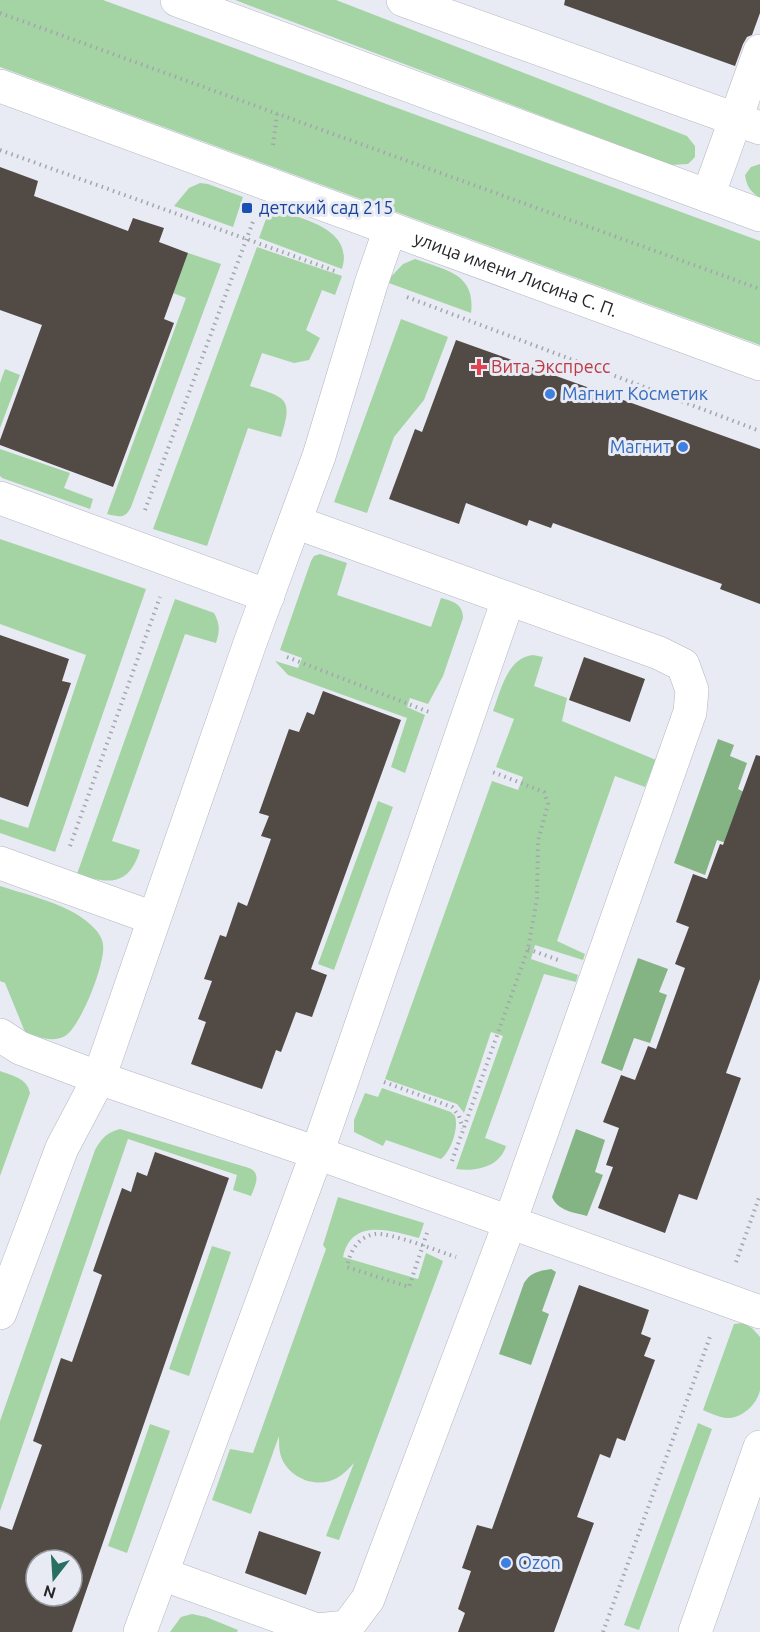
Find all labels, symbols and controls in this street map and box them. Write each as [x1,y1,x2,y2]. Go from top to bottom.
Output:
place label: детский сад 215 [259,197,393,217]
marker: детский сад 215 [240,201,254,215]
street label: улица имени Лисина С. П. [411,227,620,320]
place label: Вита Экспресс [491,356,610,376]
marker: Вита Экспресс [472,360,486,374]
place label: Магнит Косметик [562,383,708,403]
marker: Магнит Косметик [543,387,557,401]
place label: Магнит [610,436,671,456]
marker: Магнит [676,440,690,454]
north arrow [24,1548,84,1608]
place label: Ozon [518,1552,561,1572]
marker: Ozon [499,1556,513,1570]
text: N [41,1582,58,1603]

